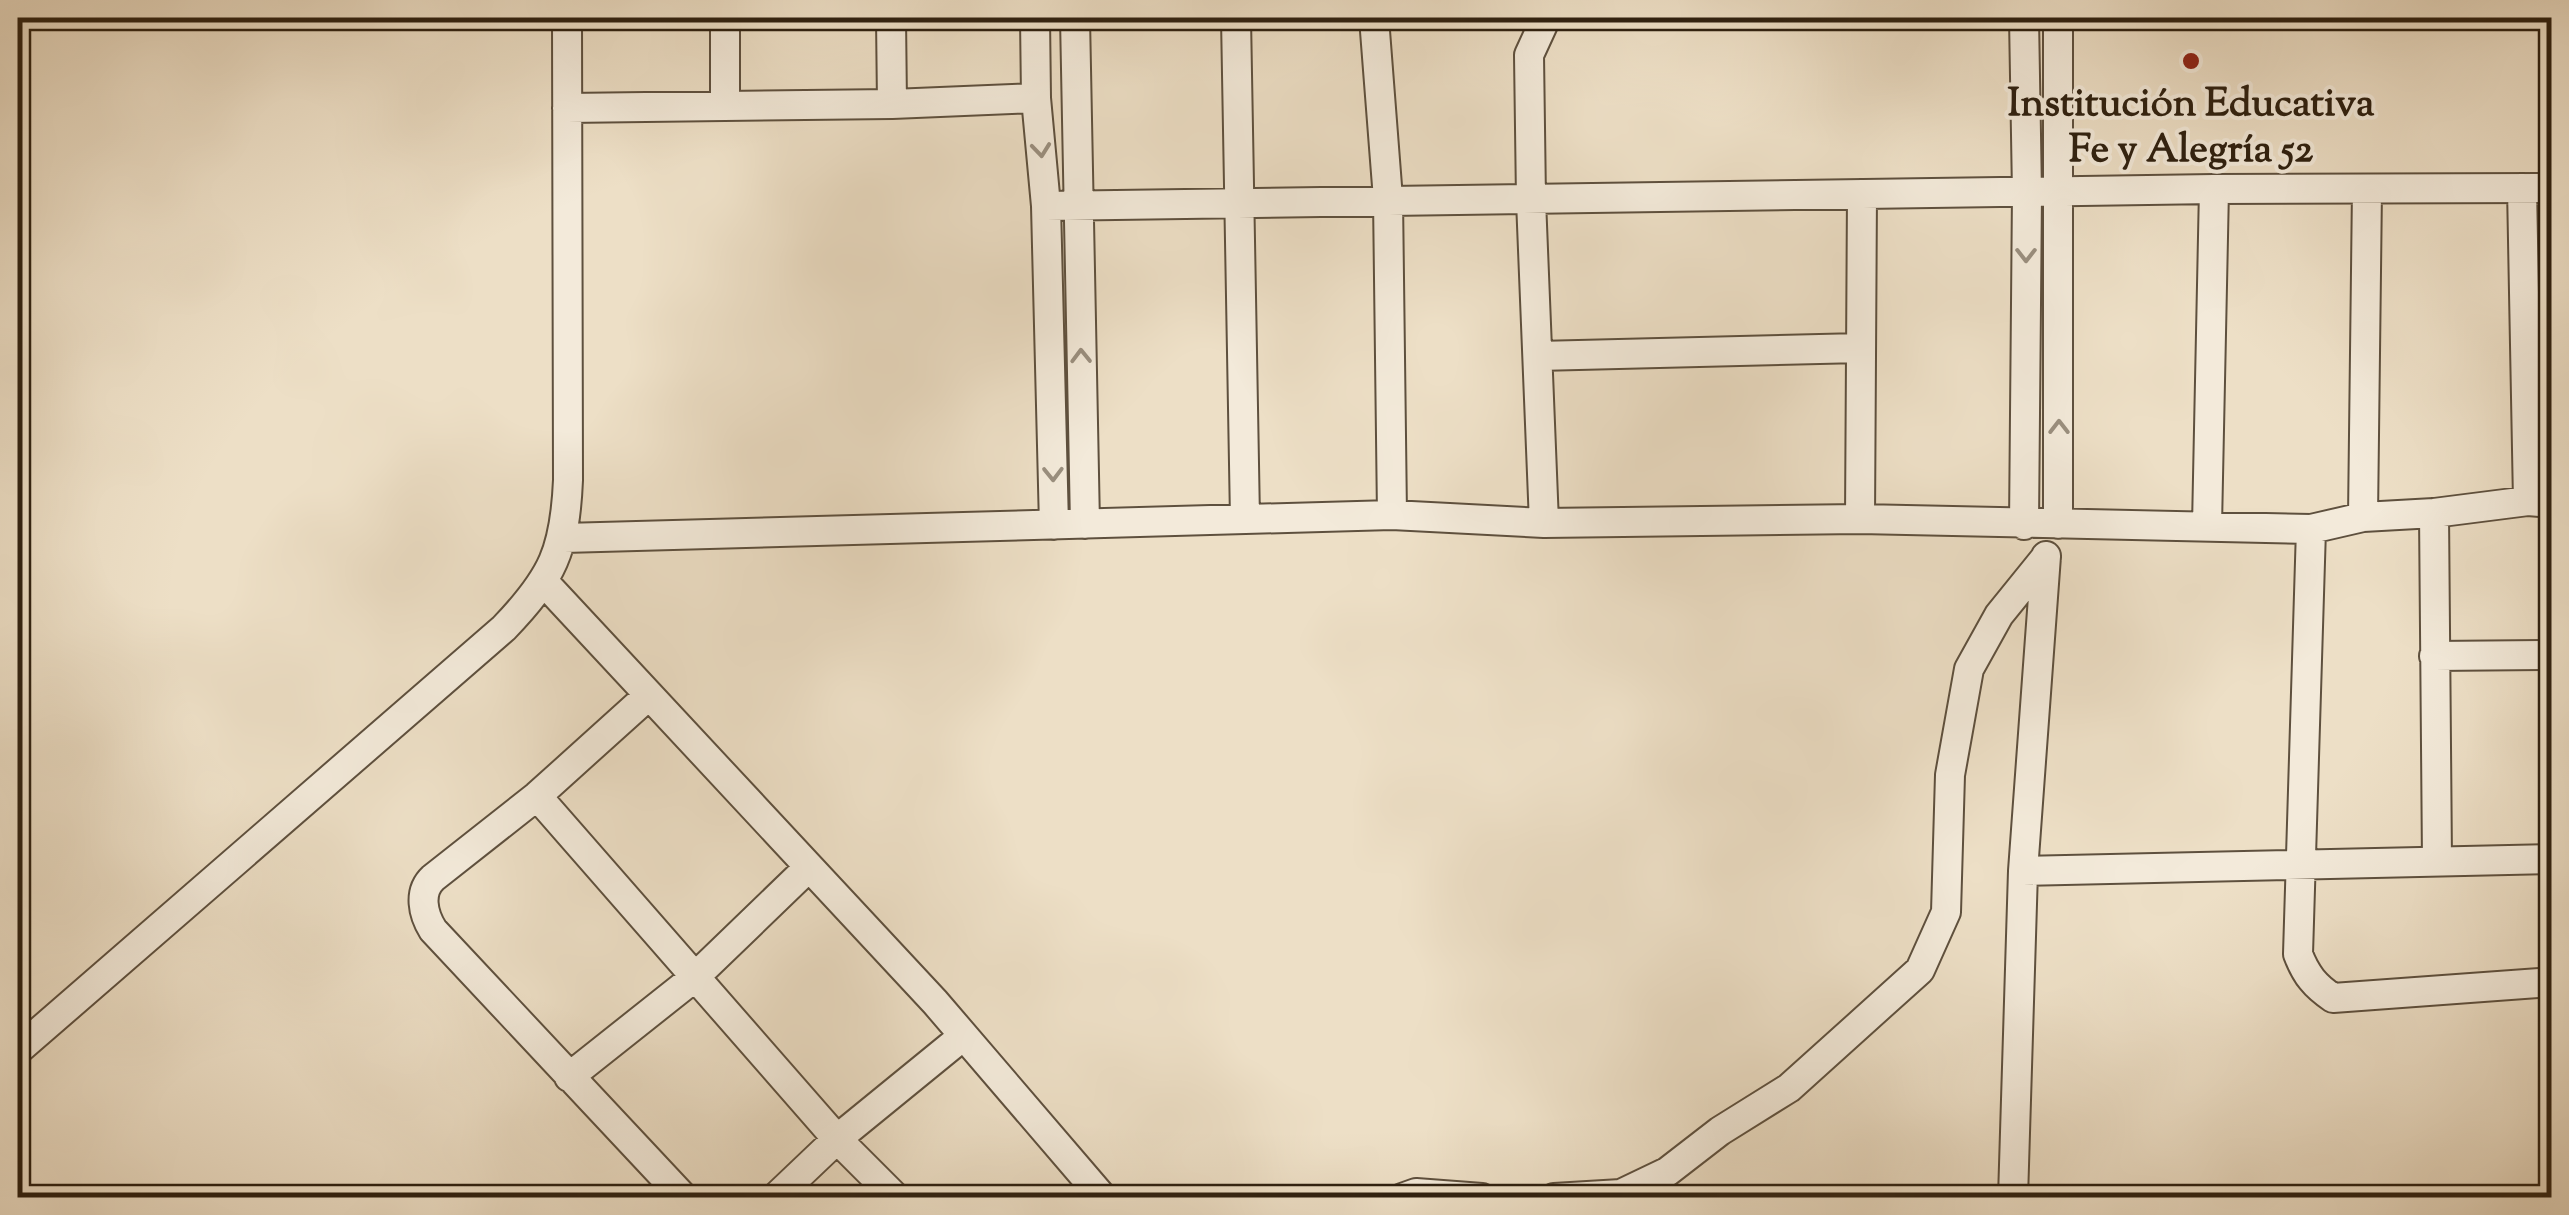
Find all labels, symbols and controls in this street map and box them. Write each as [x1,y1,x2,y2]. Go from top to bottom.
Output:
marker: Institución Educativa Fe y Alegría 52 [2180,50,2202,72]
place label: Institución Educativa Fe y Alegría 52 [2007,77,2375,180]
one-way arrow [1030,142,1051,158]
one-way arrow [2015,248,2037,263]
one-way arrow [1071,348,1092,364]
one-way arrow [2048,418,2070,434]
one-way arrow [1043,467,1064,483]

